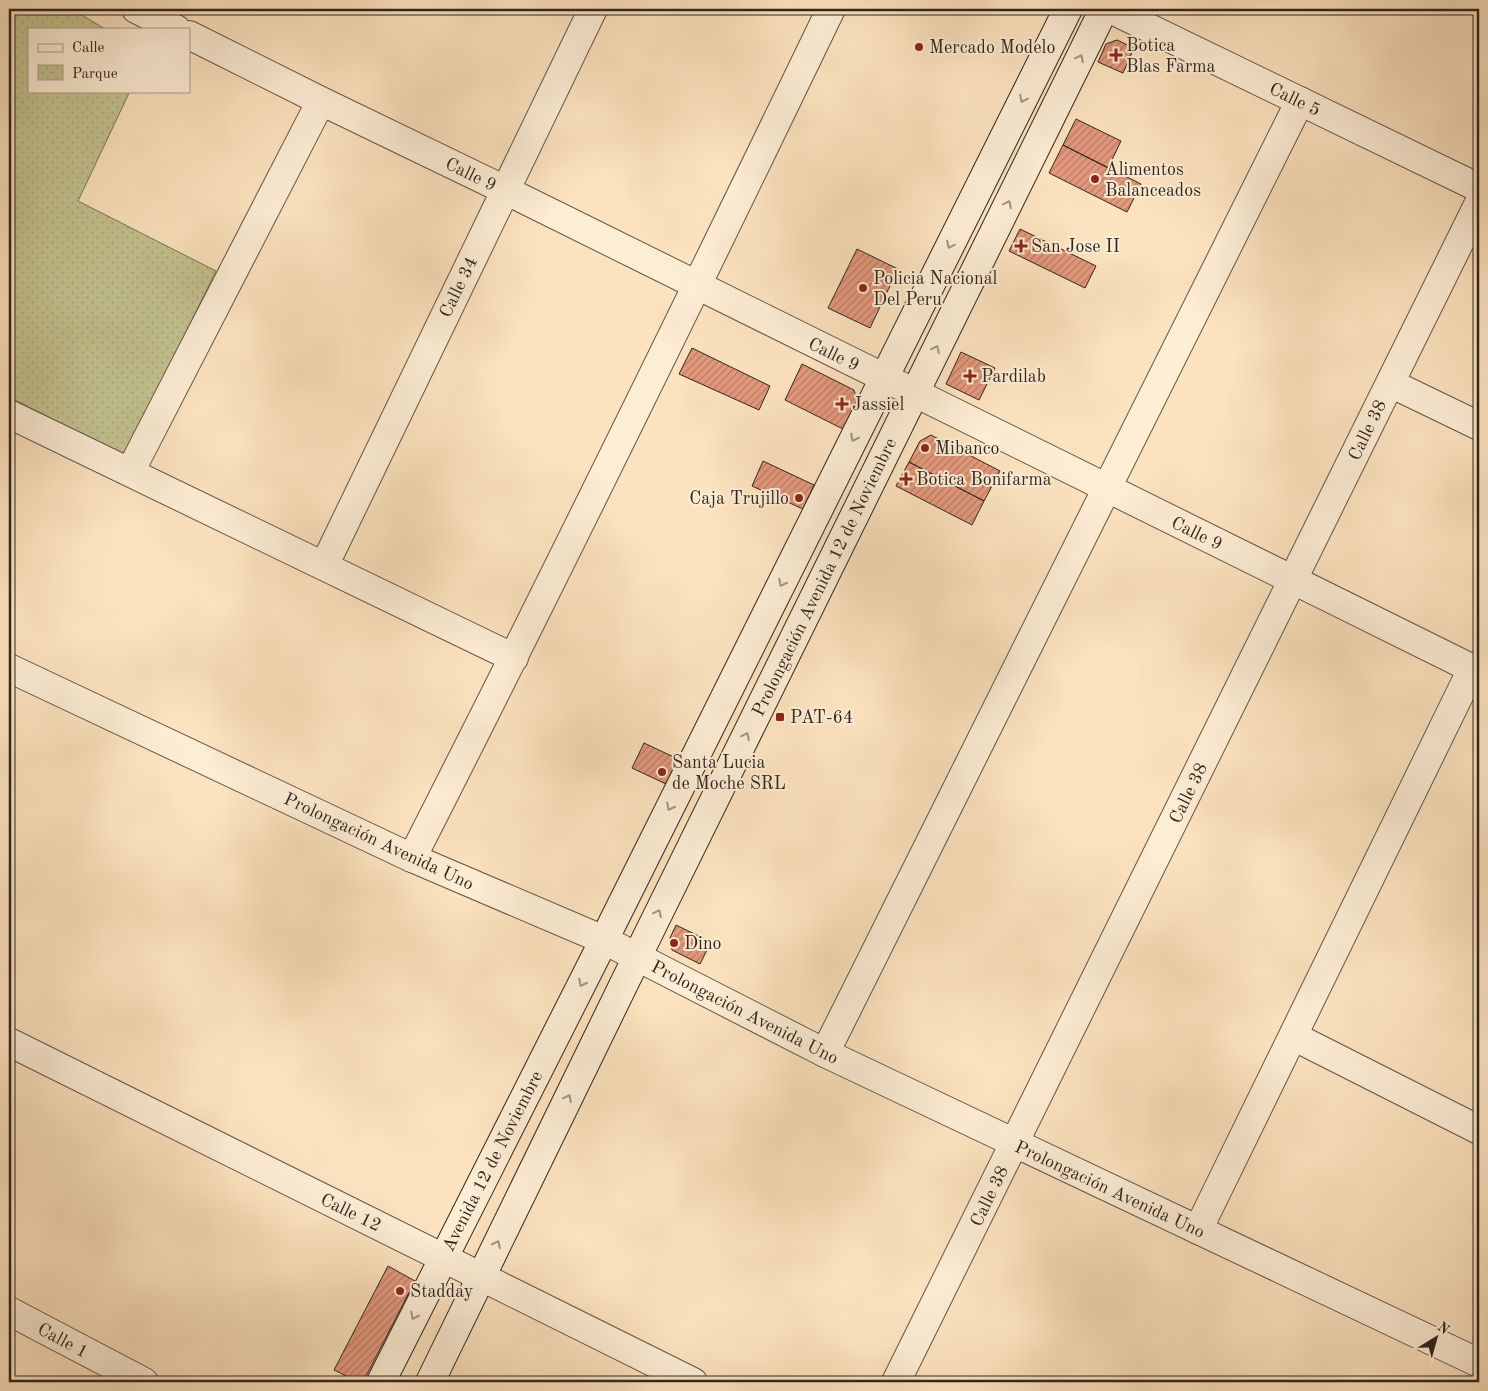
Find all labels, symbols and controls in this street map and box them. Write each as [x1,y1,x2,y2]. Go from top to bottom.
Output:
legend [28,28,190,92]
place label: Botica Blas Farma [1126,37,1216,76]
place label: Mercado Modelo [929,39,1055,57]
text: Calle [72,41,105,56]
marker: Mercado Modelo [913,41,925,53]
marker: Botica Blas Farma [1110,49,1122,61]
one-way arrow [1074,54,1084,63]
text: Parque [72,67,118,82]
street label: Calle 5 [1266,80,1323,120]
one-way arrow [1019,94,1029,103]
street label: Calle 9 [442,155,499,195]
place label: Alimentos Balanceados [1105,161,1201,200]
marker: Alimentos Balanceados [1089,173,1101,185]
one-way arrow [1002,200,1012,209]
place label: San Jose II [1031,238,1120,256]
one-way arrow [946,240,956,249]
marker: San Jose II [1015,240,1027,252]
street label: Calle 34 [437,254,481,321]
place label: Policia Nacional Del Peru [873,270,998,309]
marker: Policia Nacional Del Peru [857,282,869,294]
street label: Calle 9 [805,335,862,375]
one-way arrow [930,345,940,354]
place label: Pardilab [981,368,1046,386]
marker: Pardilab [963,369,977,383]
place label: Jassiel [852,396,904,414]
street label: Calle 38 [1346,397,1390,464]
marker: Jassiel [836,398,848,410]
one-way arrow [850,432,860,441]
street label: Prolongación Avenida 12 de Noviembre [750,436,900,719]
place label: Mibanco [935,440,1000,458]
marker: Mibanco [919,442,931,454]
place label: Botica Bonifarma [916,471,1052,489]
marker: Botica Bonifarma [900,473,912,485]
place label: Caja Trujillo [689,490,789,508]
marker: Caja Trujillo [793,492,805,504]
street label: Calle 9 [1168,514,1225,554]
one-way arrow [778,578,788,587]
place label: PAT-64 [790,709,854,727]
marker: PAT-64 [774,711,786,723]
one-way arrow [740,732,750,741]
place label: Santa Lucia de Moche SRL [672,754,786,793]
street label: Calle 38 [1167,760,1211,827]
marker: Santa Lucia de Moche SRL [656,766,668,778]
street label: Prolongación Avenida Uno [281,790,476,894]
one-way arrow [666,801,676,810]
one-way arrow [652,909,663,918]
place label: Dino [684,935,722,953]
marker: Dino [668,937,680,949]
street label: Prolongación Avenida Uno [648,958,841,1068]
one-way arrow [578,978,588,987]
street label: Avenida 12 de Noviembre [439,1068,546,1255]
one-way arrow [562,1094,572,1103]
street label: Prolongación Avenida Uno [1012,1138,1207,1242]
street label: Calle 38 [968,1163,1012,1230]
street label: Calle 12 [317,1191,384,1235]
one-way arrow [491,1240,501,1249]
place label: Stadday [410,1283,474,1301]
marker: Stadday [394,1285,406,1297]
one-way arrow [410,1311,420,1320]
north arrow [1410,1314,1460,1364]
street label: Calle 1 [34,1320,91,1362]
text: N [1435,1320,1452,1337]

